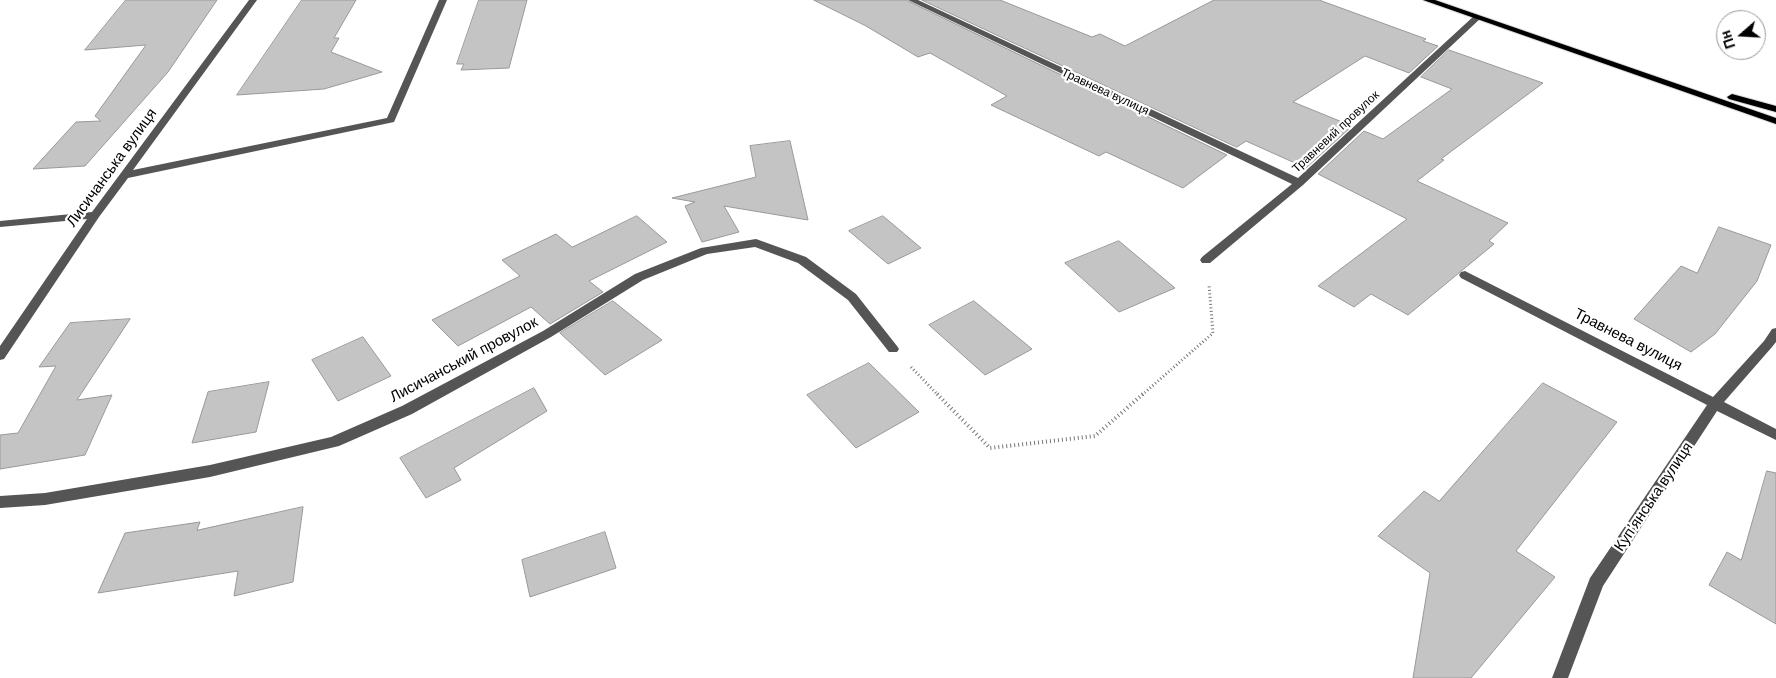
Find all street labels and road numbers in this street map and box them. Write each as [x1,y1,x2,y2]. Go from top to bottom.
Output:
street label: Травнева вулиця [1059,65,1151,119]
street label: Травневий провулок [1290,88,1382,176]
street label: Лисичанська вулиця [63,105,161,231]
street label: Травнева вулиця [1571,305,1685,375]
street label: Лисичанський провулок [387,313,541,407]
street label: Купʼянська вулиця [1611,439,1697,555]

